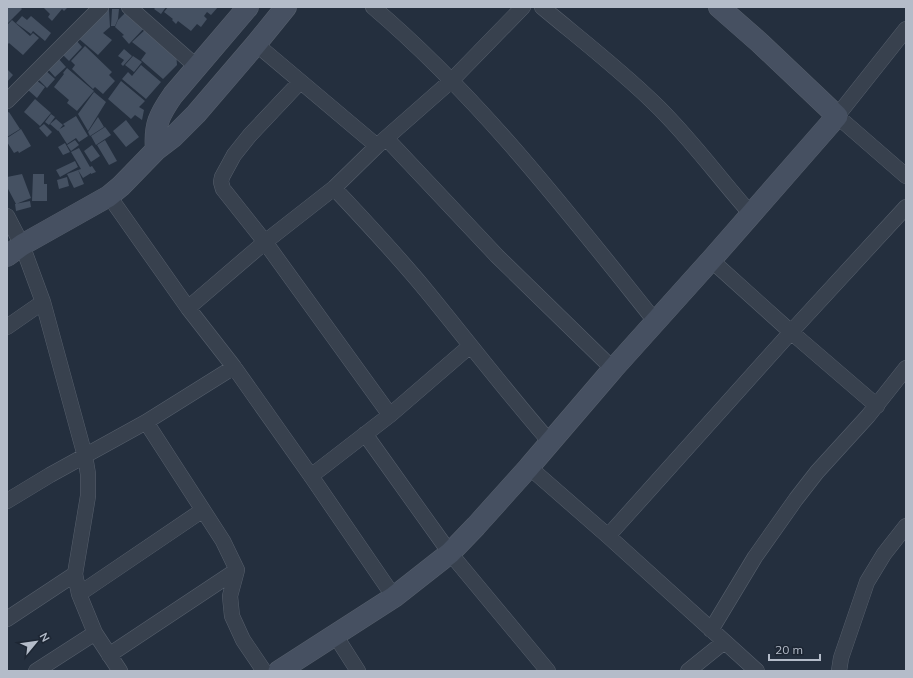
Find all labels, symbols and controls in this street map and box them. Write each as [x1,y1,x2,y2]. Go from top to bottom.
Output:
north arrow [16,622,56,662]
text: N [37,630,53,644]
scale bar [769,636,820,662]
text: 20 m [775,642,803,657]

